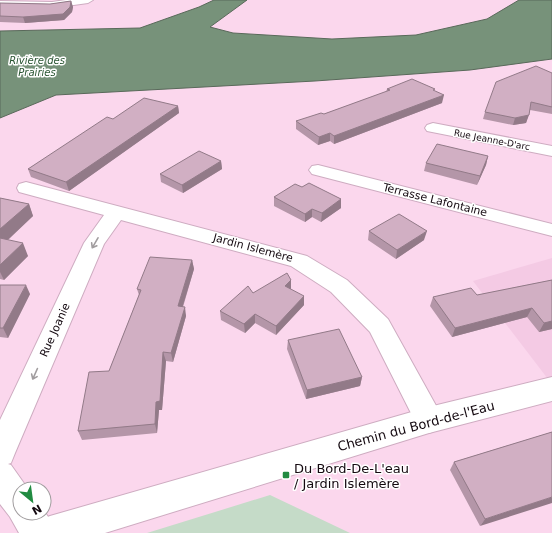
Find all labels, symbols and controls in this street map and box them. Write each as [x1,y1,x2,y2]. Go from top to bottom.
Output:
water label: Rivière des Prairies [9,55,65,78]
street label: Rue Jeanne-D'arc [453,128,531,152]
street label: Terrasse Lafontaine [380,180,489,219]
street label: Jardin Islemère [211,231,295,265]
one-way arrow [91,237,98,249]
street label: Rue Joanie [37,301,73,359]
one-way arrow [31,368,39,380]
street label: Chemin du Bord-de-l'Eau [336,398,496,454]
place label: Du Bord-De-L'eau / Jardin Islemère [294,461,409,491]
marker: Du Bord-De-L'eau / Jardin Islemère [281,470,291,480]
north arrow [12,481,52,521]
text: N [29,501,44,517]

